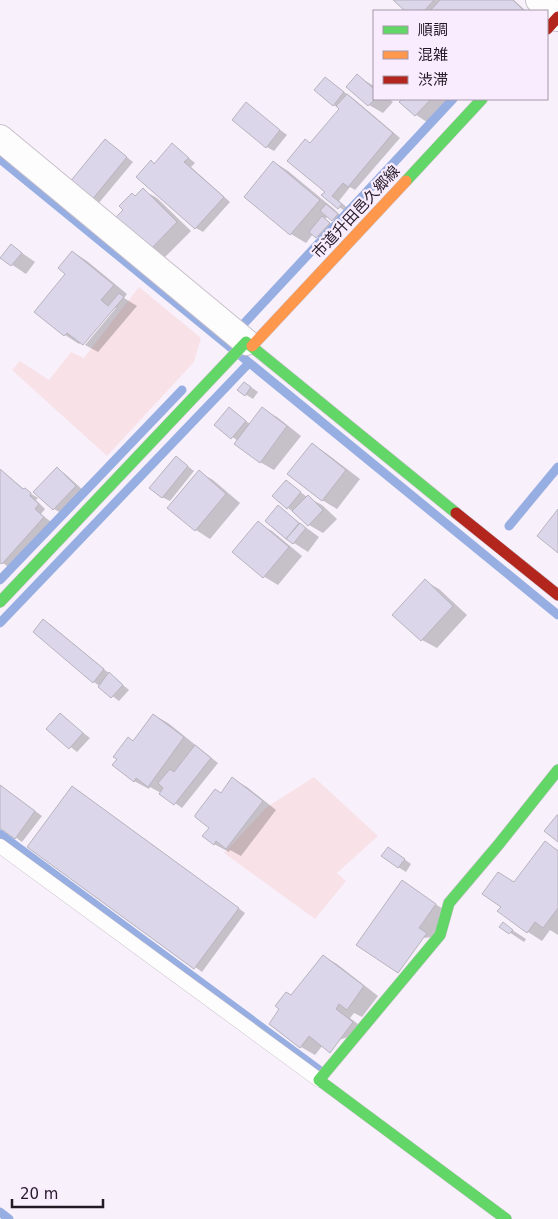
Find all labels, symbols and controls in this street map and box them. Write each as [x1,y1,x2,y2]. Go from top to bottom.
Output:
legend [373,10,548,100]
text: 順調 [418,21,448,39]
text: 混雑 [418,46,448,64]
text: 渋滞 [418,71,448,89]
street label: 市道升田邑久郷線 [308,162,404,262]
scale bar [12,1176,104,1208]
text: 20 m [20,1185,58,1203]

